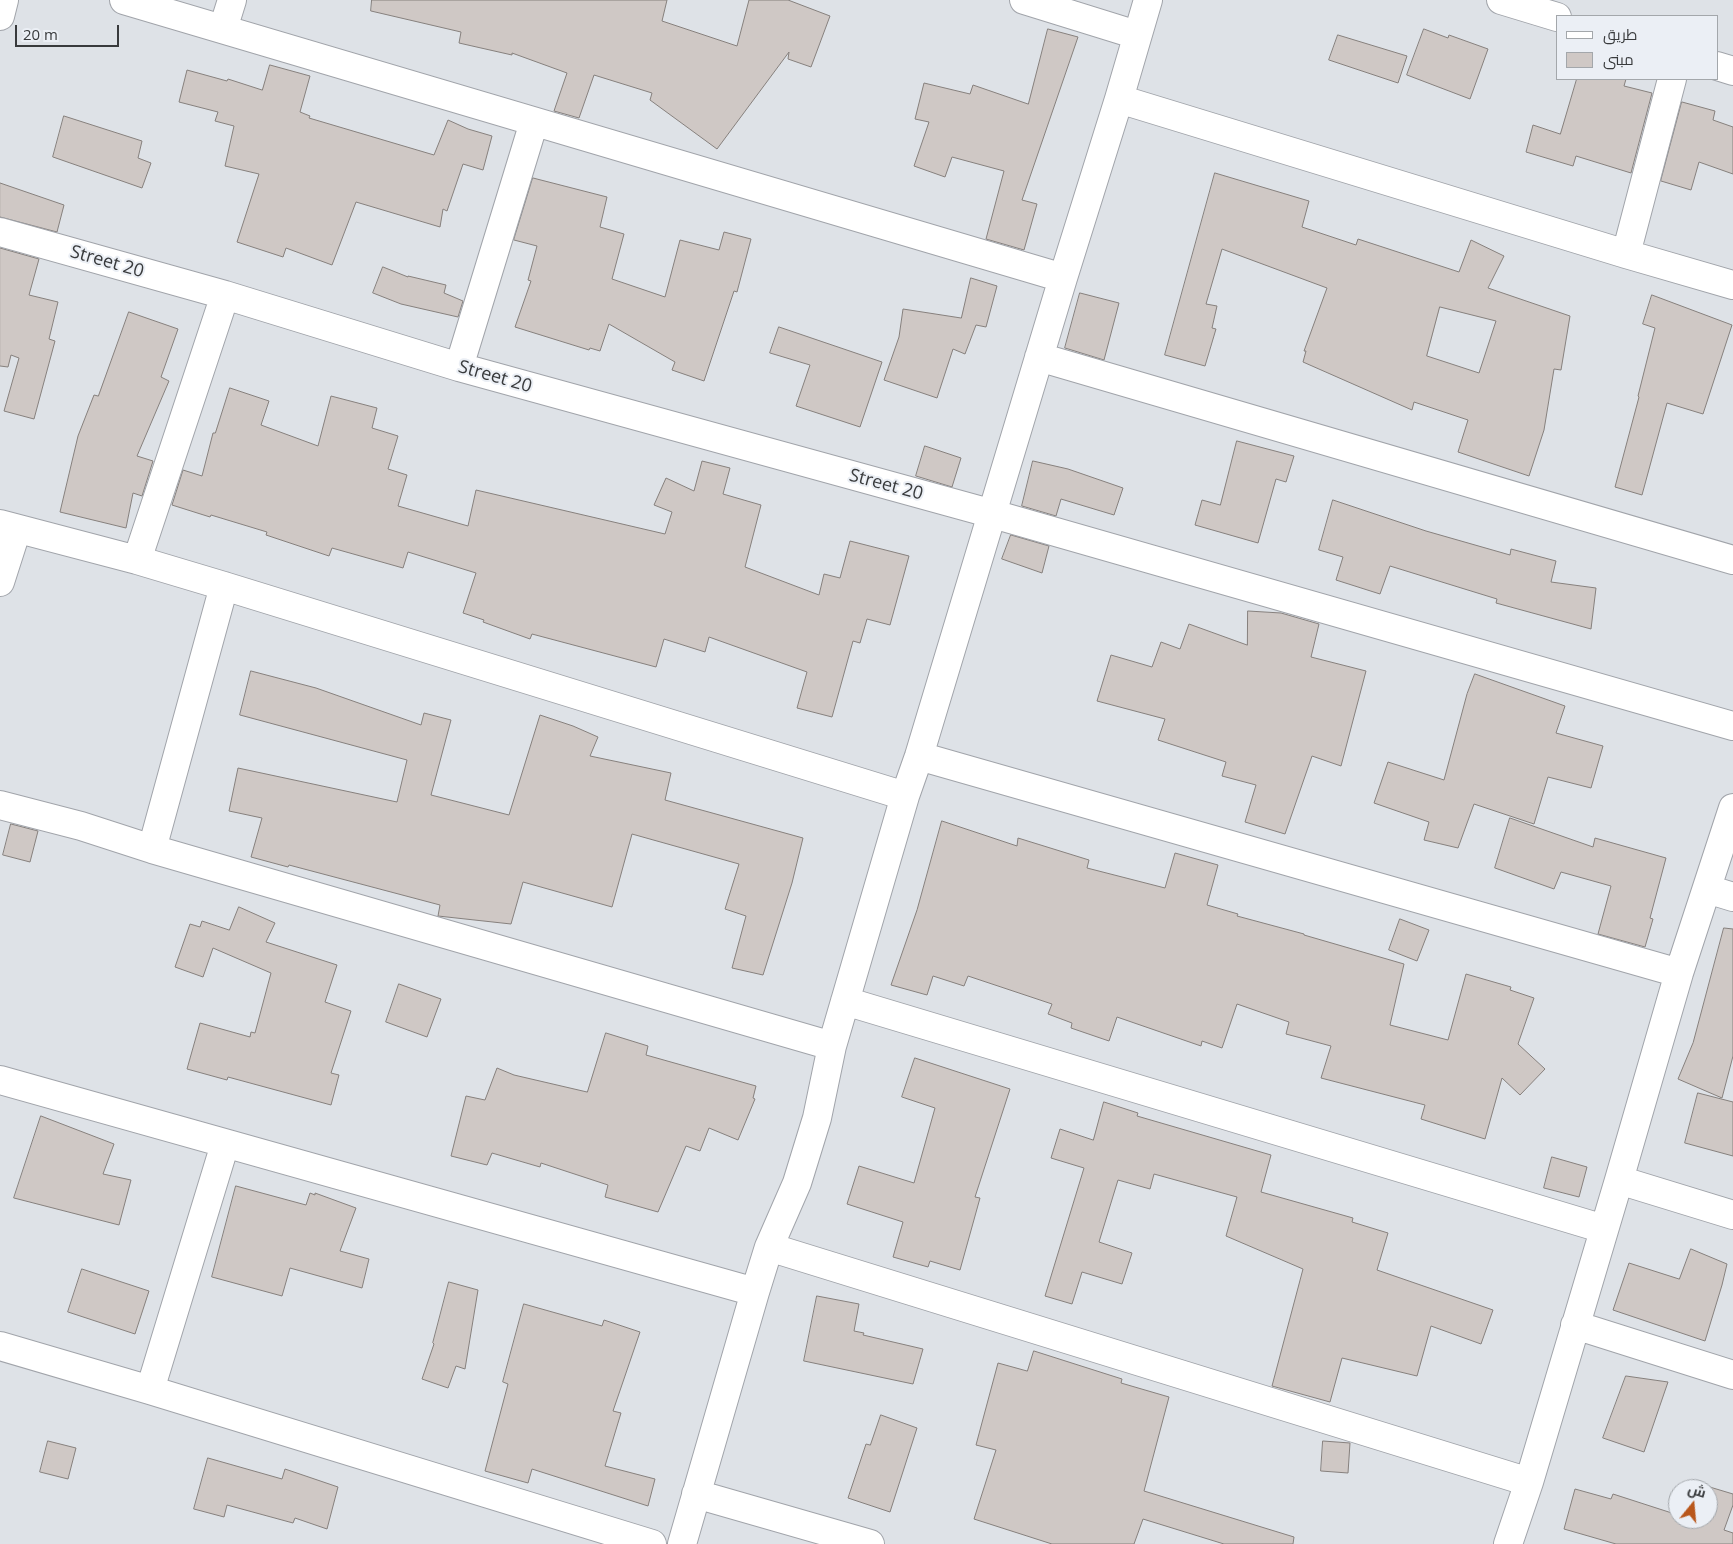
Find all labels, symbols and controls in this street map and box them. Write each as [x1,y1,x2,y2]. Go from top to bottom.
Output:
scale bar [18,15,121,47]
legend [1556,15,1718,80]
text: 20 m [23,24,58,44]
text: طريق [1603,24,1637,44]
text: مبنى [1603,49,1634,69]
street label: Street 20 [68,241,146,283]
street label: Street 20 [456,356,534,398]
street label: Street 20 [847,465,925,505]
text: ش [1686,1478,1709,1502]
north arrow [1668,1479,1718,1529]

